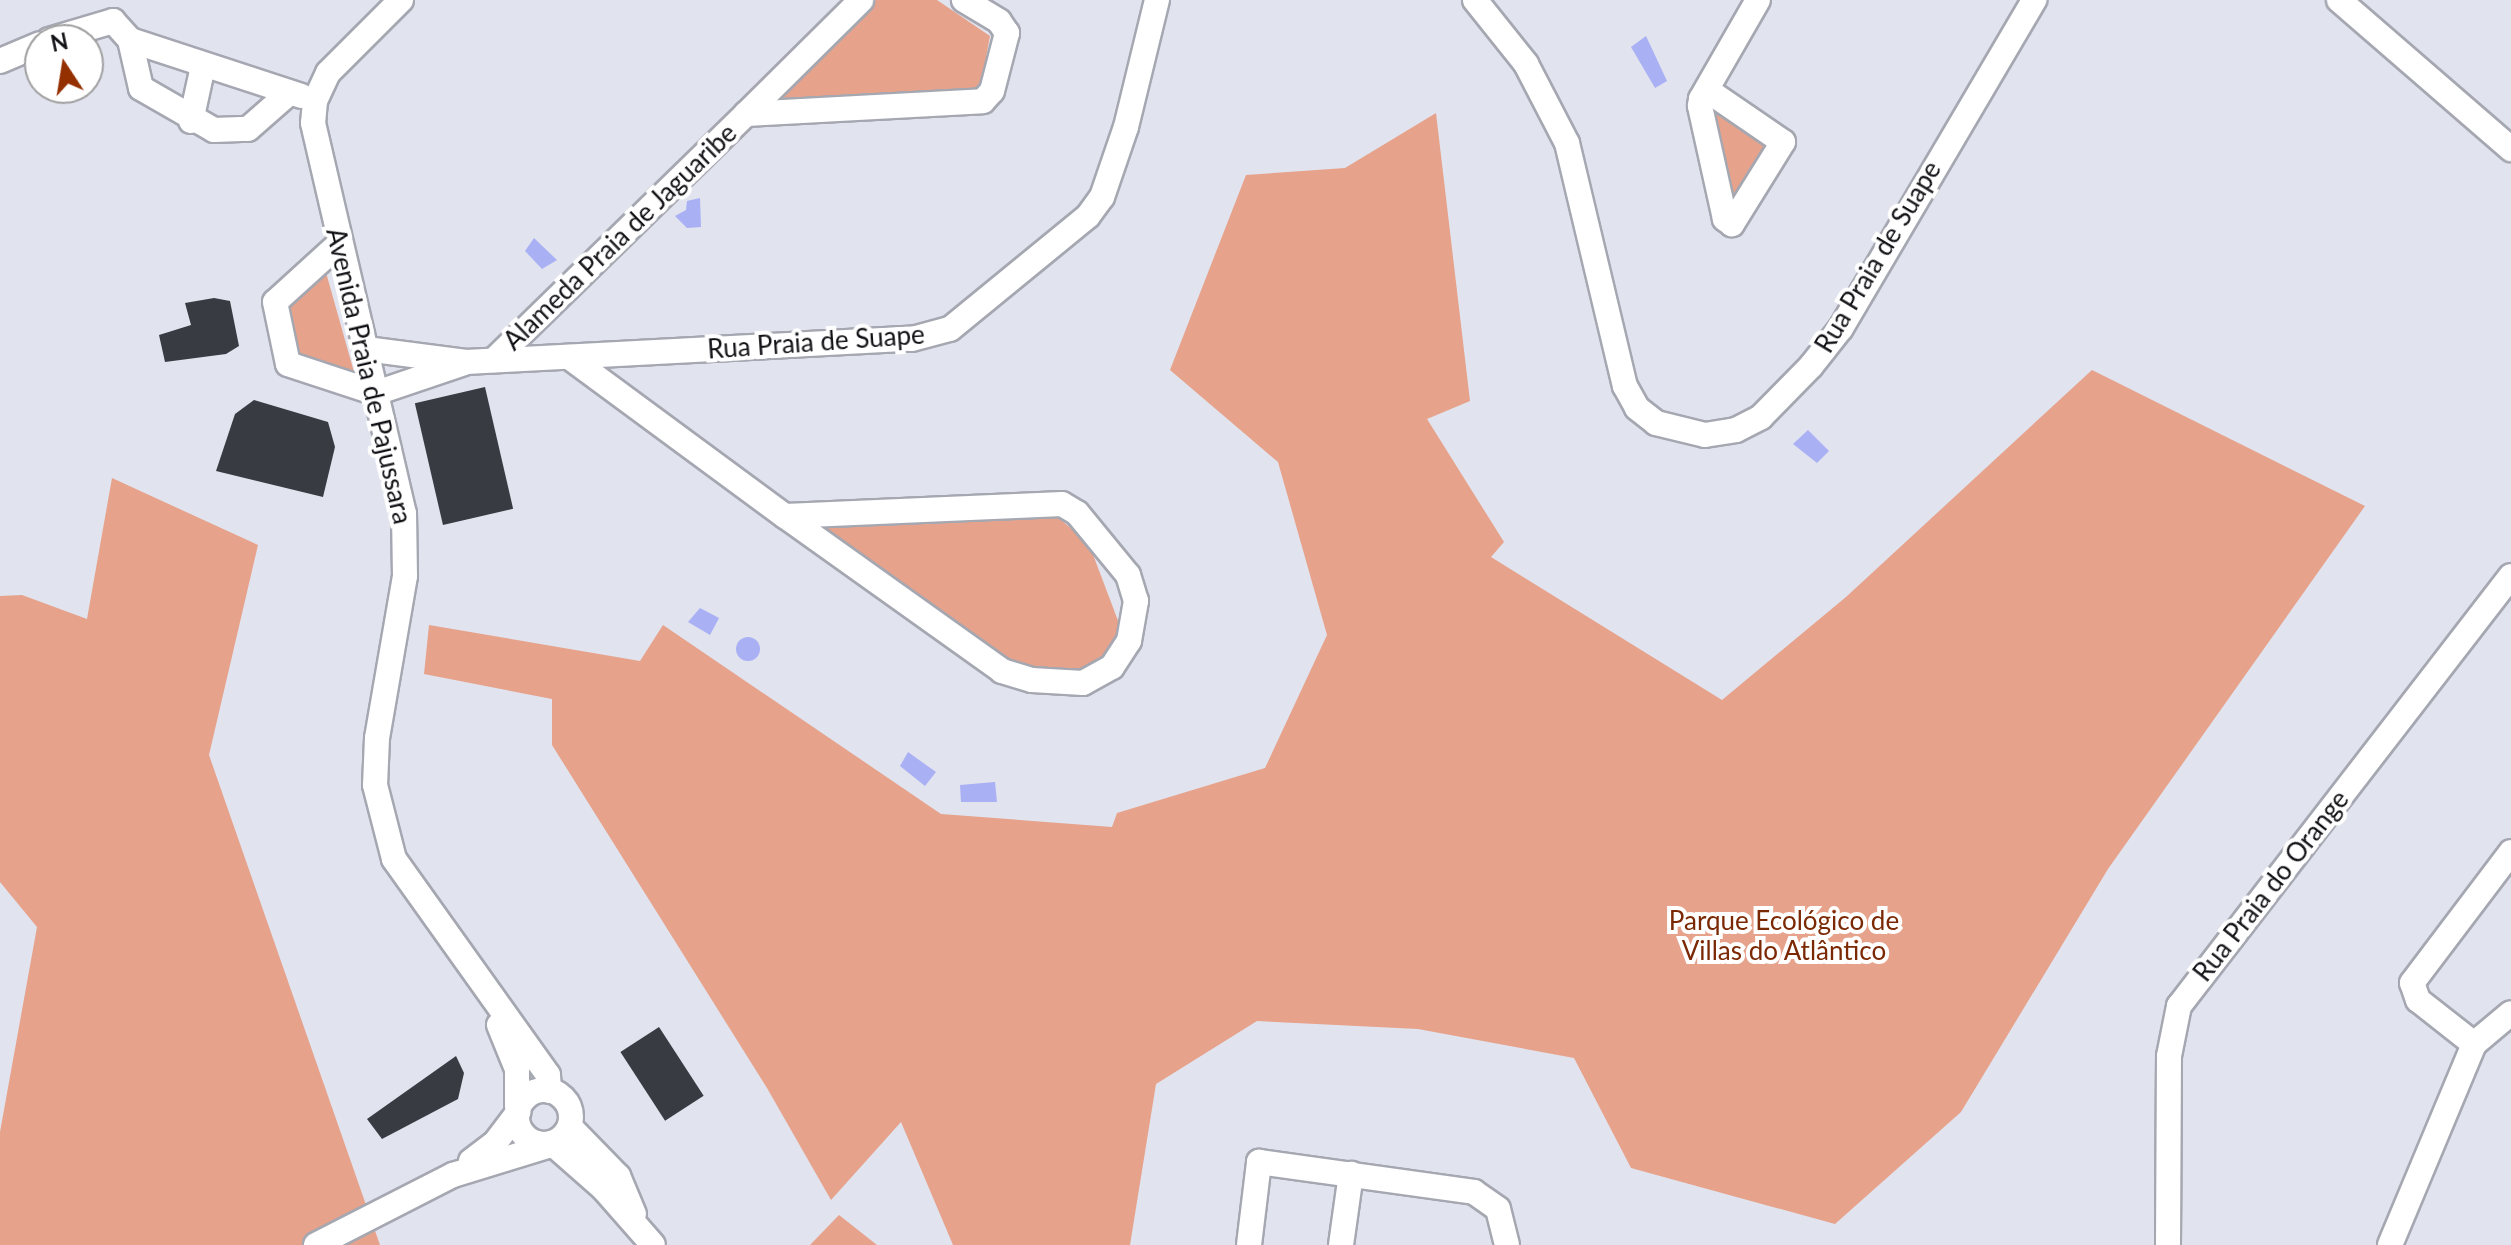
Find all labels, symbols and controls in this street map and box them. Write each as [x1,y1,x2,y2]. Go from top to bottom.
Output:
north arrow [24,24,104,104]
text: N [48,27,70,57]
street label: Alameda Praia de Jaguaribe [497,117,743,357]
street label: Rua Praia de Suape [1809,156,1947,358]
street label: Avenida Praia de Pajussara [320,225,418,527]
street label: Rua Praia de Suape [706,319,926,365]
street label: Rua Praia do Orange [2187,784,2355,988]
park label: Parque Ecológico de Villas do Atlântico [1669,905,1899,966]

